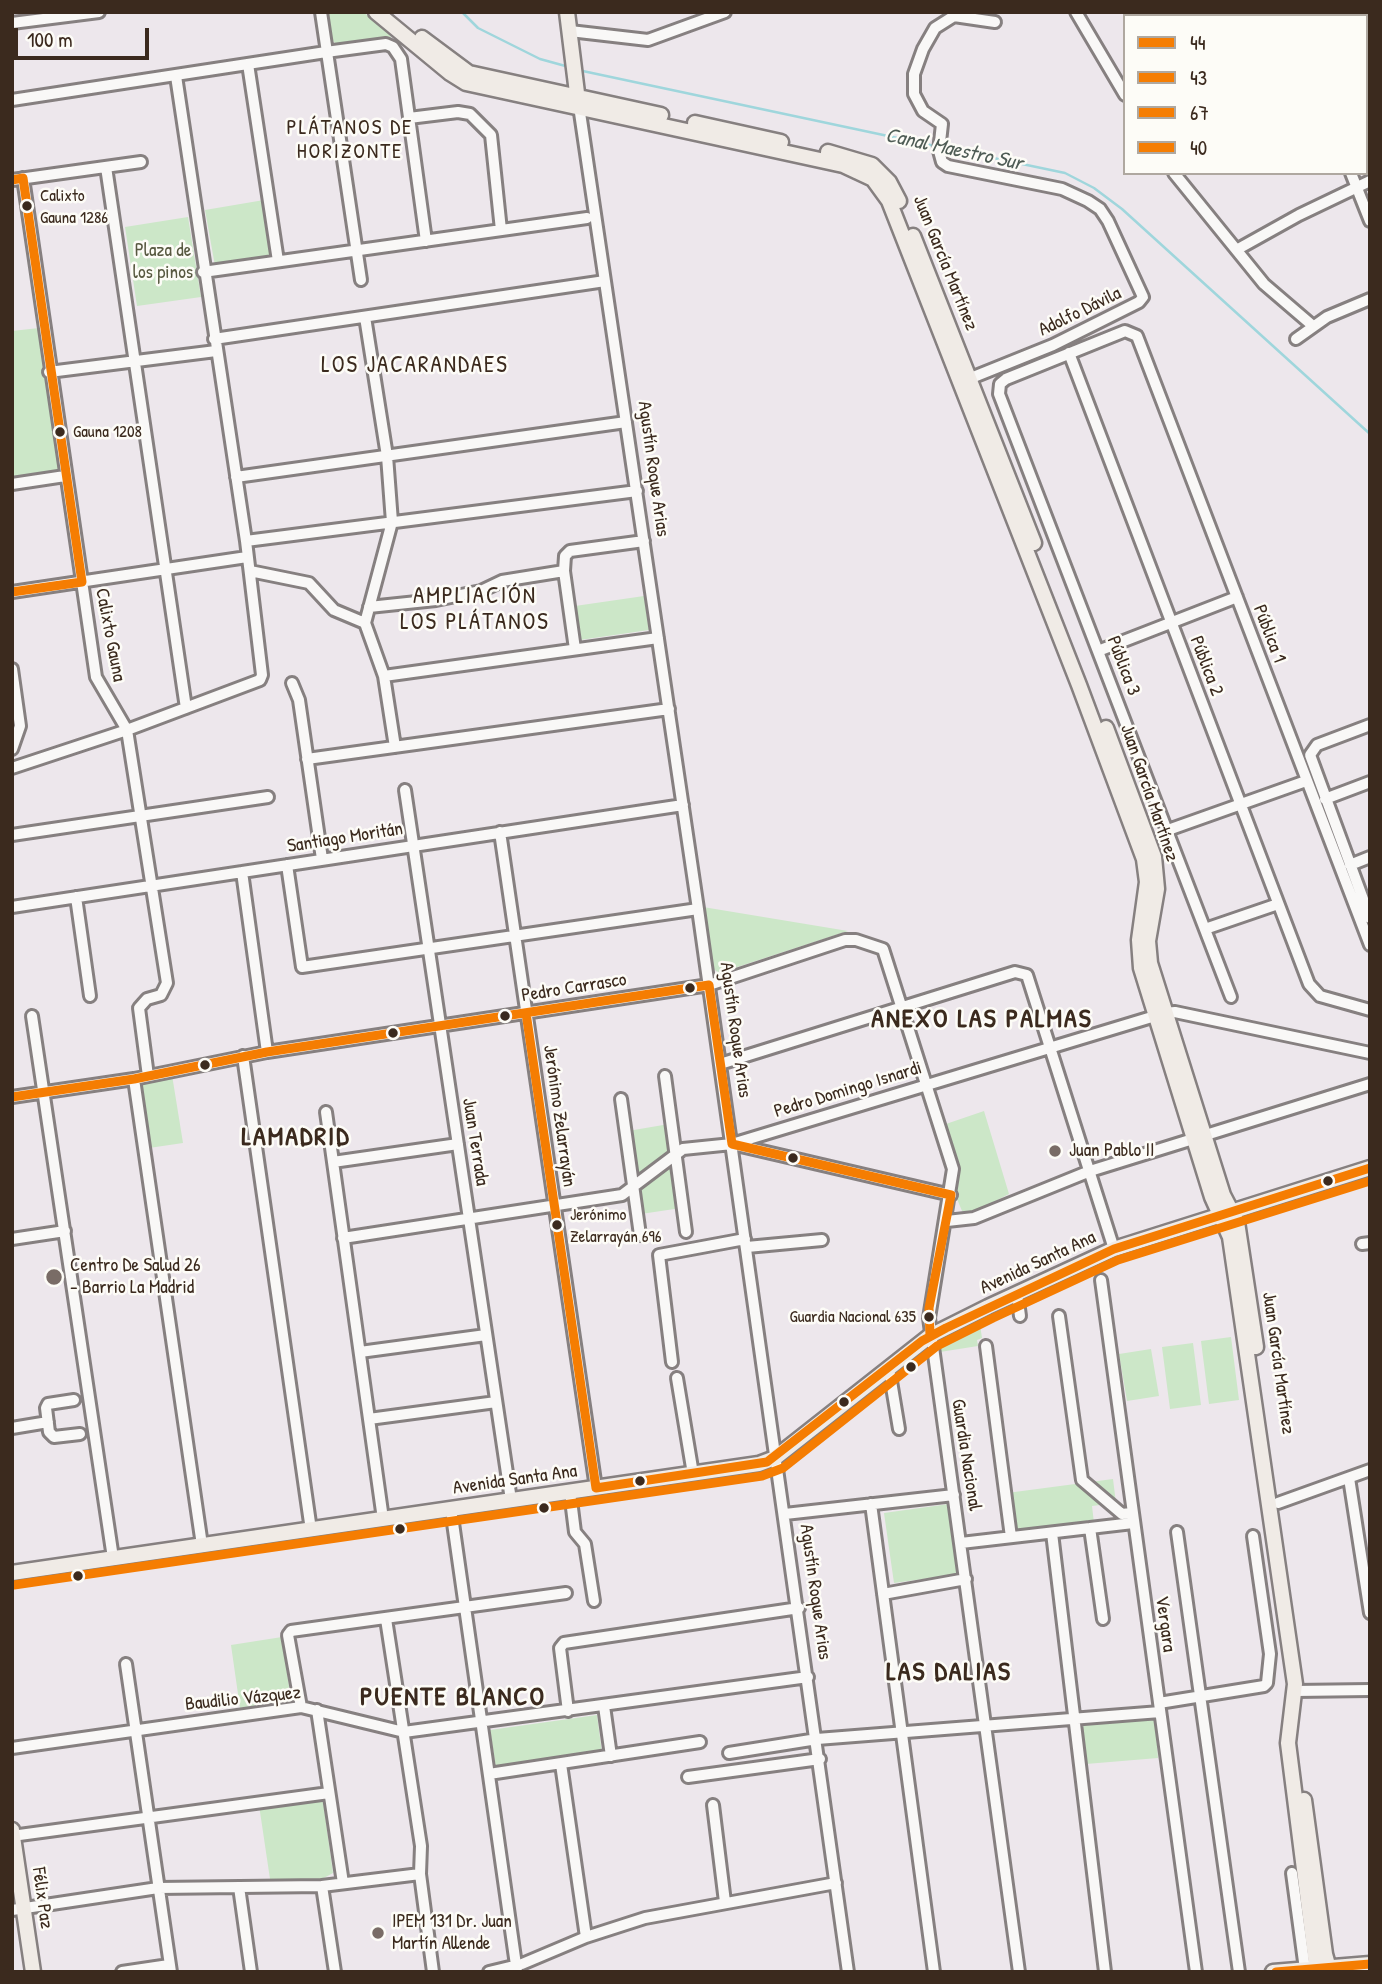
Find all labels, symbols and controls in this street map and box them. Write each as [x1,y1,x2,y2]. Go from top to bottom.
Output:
scale bar [18,14,152,58]
legend [1123,14,1368,175]
text: 100 m [27,25,73,54]
text: 44 [1190,28,1206,57]
text: 43 [1190,63,1207,92]
text: 67 [1190,98,1209,127]
district label: PLÁTANOS DE HORIZONTE [288,115,412,165]
water label: Canal Maestro Sur [883,123,1025,177]
text: 40 [1190,133,1207,162]
place label: Calixto Gauna 1286 [40,186,108,226]
street label: Juan García Martínez [908,192,982,334]
marker: Calixto Gauna 1286 [20,199,34,213]
park label: Plaza de los pinos [133,240,193,284]
street label: Adolfo Dávila [1035,282,1125,342]
district label: LOS JACARANDAES [323,352,507,380]
street label: Agustín Roque Arias [632,400,674,538]
place label: Gauna 1208 [73,422,142,442]
marker: Gauna 1208 [53,425,67,439]
district label: AMPLIACIÓN LOS PLÁTANOS [402,583,548,637]
street label: Calixto Gauna [90,586,130,684]
street label: Pública 1 [1248,602,1290,666]
street label: Pública 3 [1101,633,1145,699]
street label: Pública 2 [1184,633,1228,699]
street label: Juan García Martínez [1115,721,1183,865]
street label: Santiago Moritán [286,818,404,858]
street label: Agustín Roque Arias [714,961,756,1099]
street label: Pedro Carrasco [520,968,628,1008]
unlabelled marker [683,981,697,995]
district label: ANEXO LAS PALMAS [873,1004,1091,1036]
unlabelled marker [498,1009,512,1023]
unlabelled marker [386,1026,400,1040]
street label: Jerónimo Zelarrayán [538,1044,580,1188]
street label: Pedro Domingo Isnardi [771,1057,925,1123]
unlabelled marker [198,1058,212,1072]
street label: Juan Terrada [457,1097,493,1187]
district label: LAMADRID [242,1122,350,1154]
place label: Juan Pablo II [1069,1140,1154,1162]
marker: Juan Pablo II [1047,1143,1063,1159]
unlabelled marker [786,1151,800,1165]
unlabelled marker [1321,1174,1335,1188]
place label: Jerónimo Zelarrayán 696 [570,1205,662,1245]
marker: Jerónimo Zelarrayán 696 [550,1218,564,1232]
street label: Avenida Santa Ana [977,1226,1099,1300]
place label: Centro De Salud 26 - Barrio La Madrid [70,1255,200,1299]
marker: Centro De Salud 26 - Barrio La Madrid [44,1267,64,1287]
street label: Juan García Martínez [1257,1290,1299,1436]
place label: Guardia Nacional 635 [789,1307,916,1327]
marker: Guardia Nacional 635 [922,1310,936,1324]
unlabelled marker [904,1360,918,1374]
unlabelled marker [837,1395,851,1409]
street label: Guardia Nacional [946,1397,986,1513]
street label: Avenida Santa Ana [452,1460,578,1500]
unlabelled marker [633,1474,647,1488]
unlabelled marker [537,1501,551,1515]
unlabelled marker [393,1522,407,1536]
street label: Agustín Roque Arias [794,1523,836,1661]
unlabelled marker [71,1569,85,1583]
street label: Vergara [1150,1595,1180,1653]
district label: LAS DALIAS [887,1657,1011,1689]
street label: Baudilio Vázquez [184,1682,302,1716]
district label: PUENTE BLANCO [362,1682,544,1714]
street label: Félix Paz [26,1866,58,1930]
place label: IPEM 131 Dr. Juan Martín Allende [392,1911,512,1955]
marker: IPEM 131 Dr. Juan Martín Allende [370,1925,386,1941]

